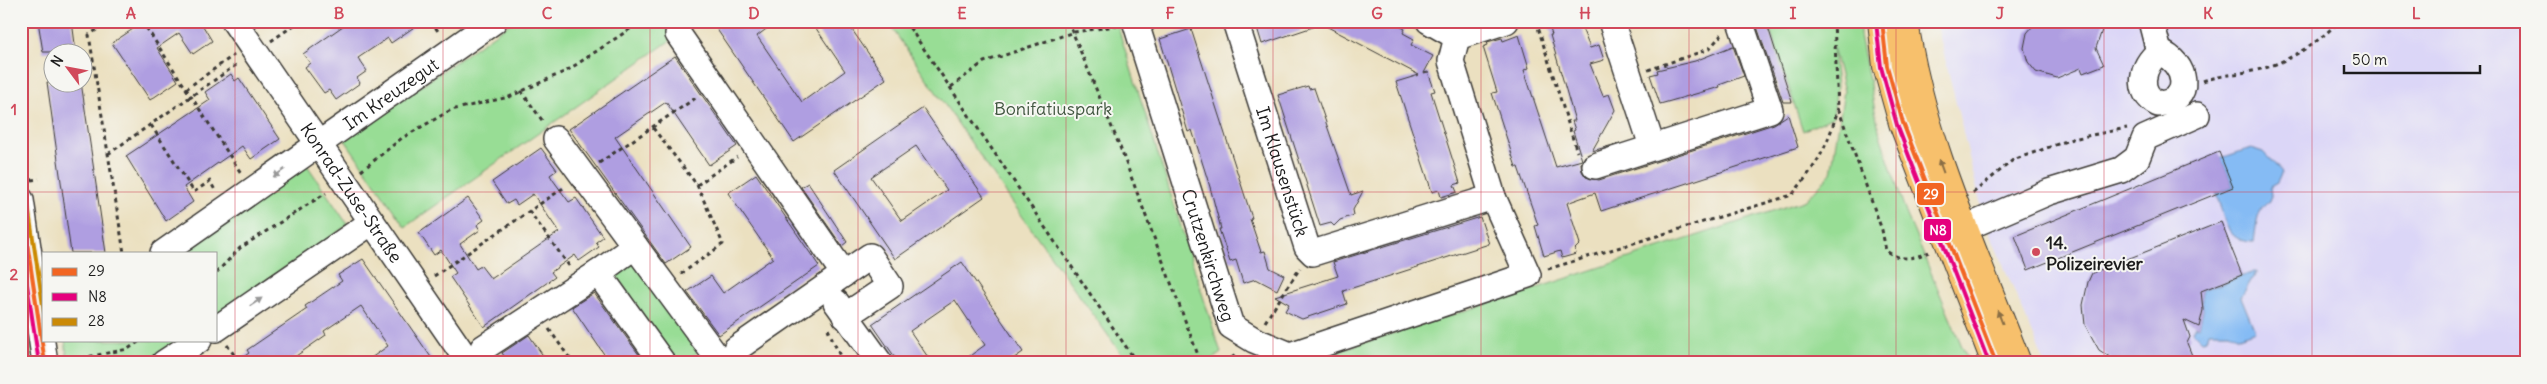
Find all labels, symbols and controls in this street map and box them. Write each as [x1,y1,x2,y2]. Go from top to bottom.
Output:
text: A [126,3,136,23]
text: B [334,3,345,23]
text: C [542,3,553,23]
text: D [748,3,760,23]
text: E [957,3,967,23]
text: F [1165,3,1175,23]
text: G [1371,3,1383,23]
text: H [1579,3,1591,23]
text: I [1790,3,1797,23]
text: J [1996,3,2005,23]
text: K [2203,3,2213,23]
text: L [2412,3,2421,23]
north arrow [42,42,92,92]
scale bar [2344,42,2481,74]
text: 50 m [2352,50,2387,69]
text: N [47,52,67,70]
street label: Im Kreuzegut [339,52,443,135]
park label: Bonifatiuspark [994,97,1112,120]
text: 1 [11,99,17,119]
street label: Im Klausenstück [1251,104,1314,239]
street label: Konrad-Zuse-Straße [296,118,408,267]
one-way arrow [1937,158,1944,173]
one-way arrow [272,168,285,178]
line badge: 29 [1916,182,1945,206]
text: 29 [1923,185,1939,203]
street label: Crutzenkirchweg [1177,186,1240,324]
line badge: N8 [1923,218,1952,242]
text: N8 [1929,221,1947,239]
place label: 14. Polizeirevier [2046,231,2144,275]
marker: 14. Polizeirevier [2030,246,2042,258]
legend [42,252,218,342]
text: 29 [88,261,105,280]
text: 2 [10,264,19,284]
text: N8 [88,287,107,306]
one-way arrow [250,297,263,307]
one-way arrow [1996,309,2004,324]
text: 28 [88,311,105,330]

